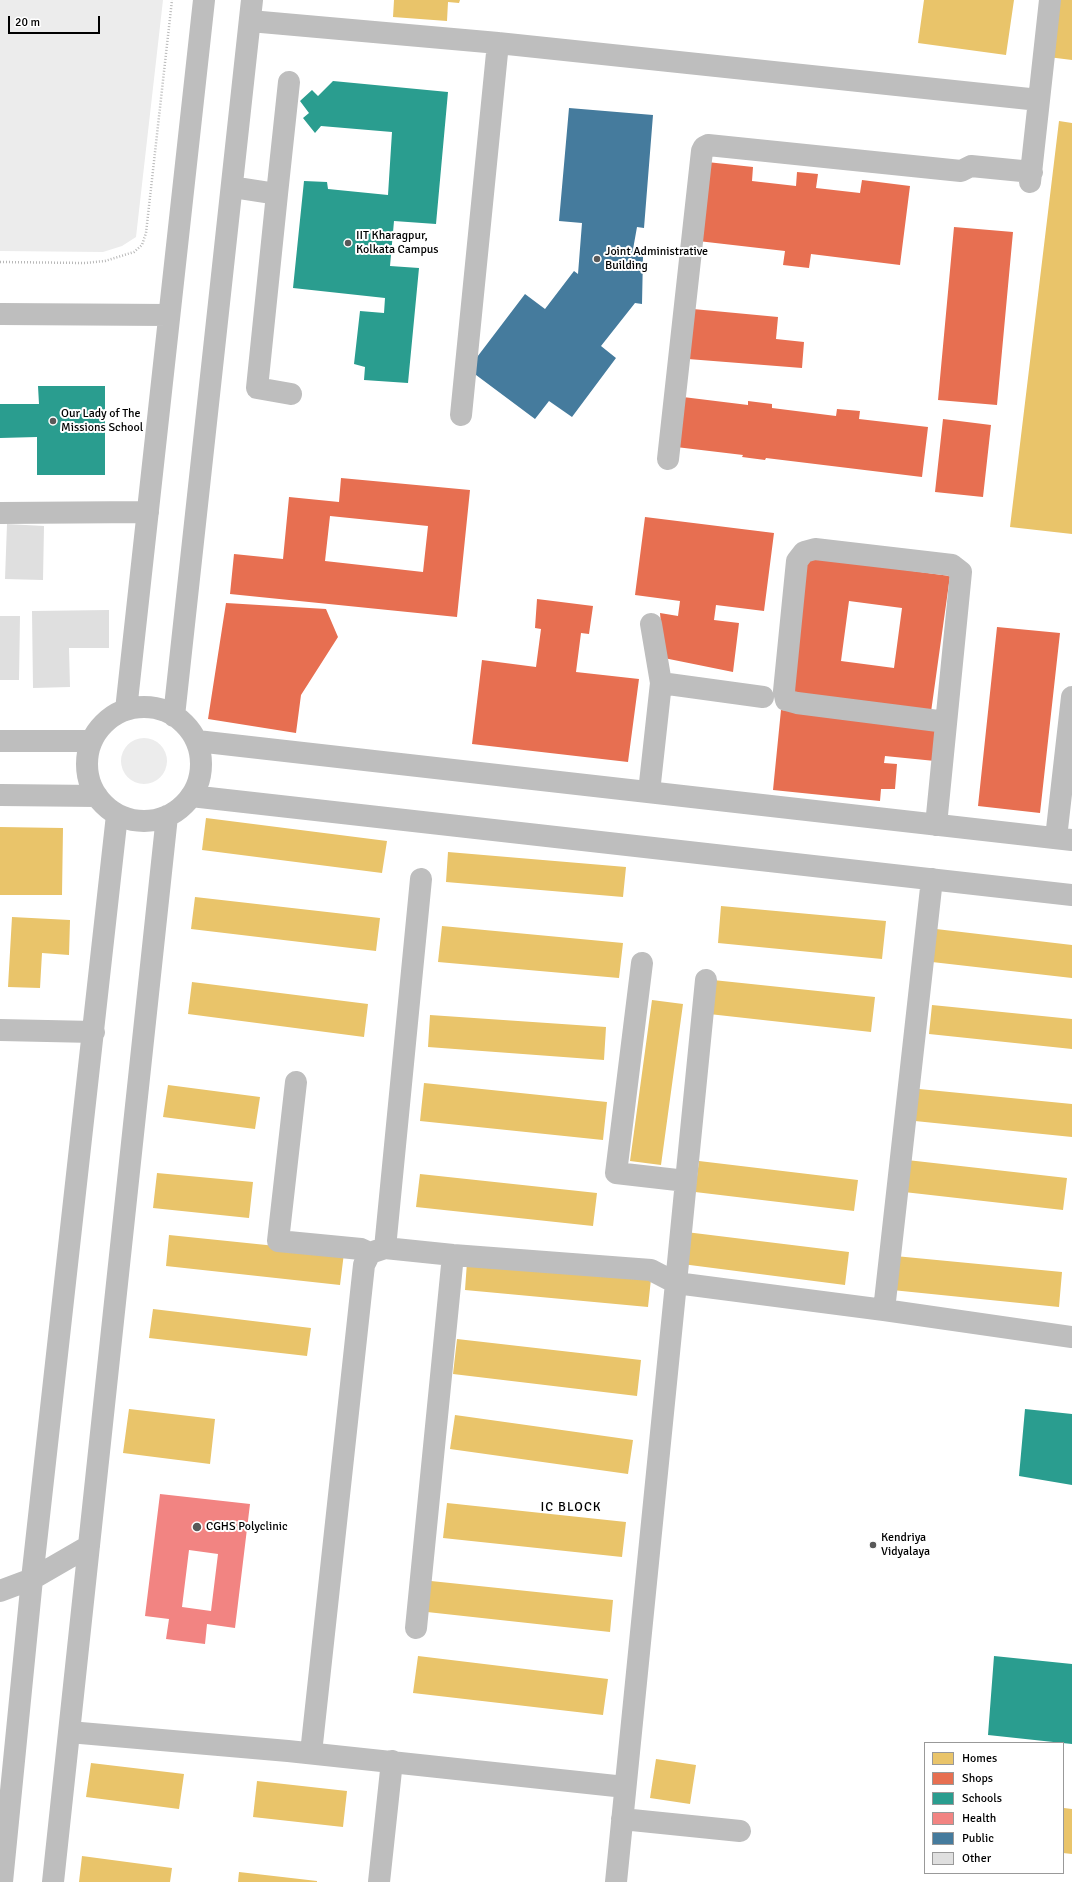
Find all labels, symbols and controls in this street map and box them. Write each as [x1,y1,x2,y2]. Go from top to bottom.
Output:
scale bar [10,8,102,34]
text: 20 m [15,15,40,30]
place label: IIT Kharagpur, Kolkata Campus [356,229,439,257]
marker: IIT Kharagpur, Kolkata Campus [343,238,353,248]
place label: Joint Administrative Building [605,245,708,273]
marker: Joint Administrative Building [592,254,602,264]
place label: Our Lady of The Missions School [61,407,143,435]
marker: Our Lady of The Missions School [48,416,58,426]
district label: IC BLOCK [541,1500,601,1516]
place label: CGHS Polyclinic [206,1520,288,1534]
marker: CGHS Polyclinic [191,1521,203,1533]
place label: Kendriya Vidyalaya [881,1531,930,1559]
marker: Kendriya Vidyalaya [868,1540,878,1550]
legend [924,1742,1064,1874]
text: Homes [962,1751,997,1766]
text: Shops [962,1771,993,1786]
text: Schools [962,1791,1002,1806]
text: Health [962,1811,996,1826]
text: Public [962,1831,994,1846]
text: Other [962,1851,991,1866]

